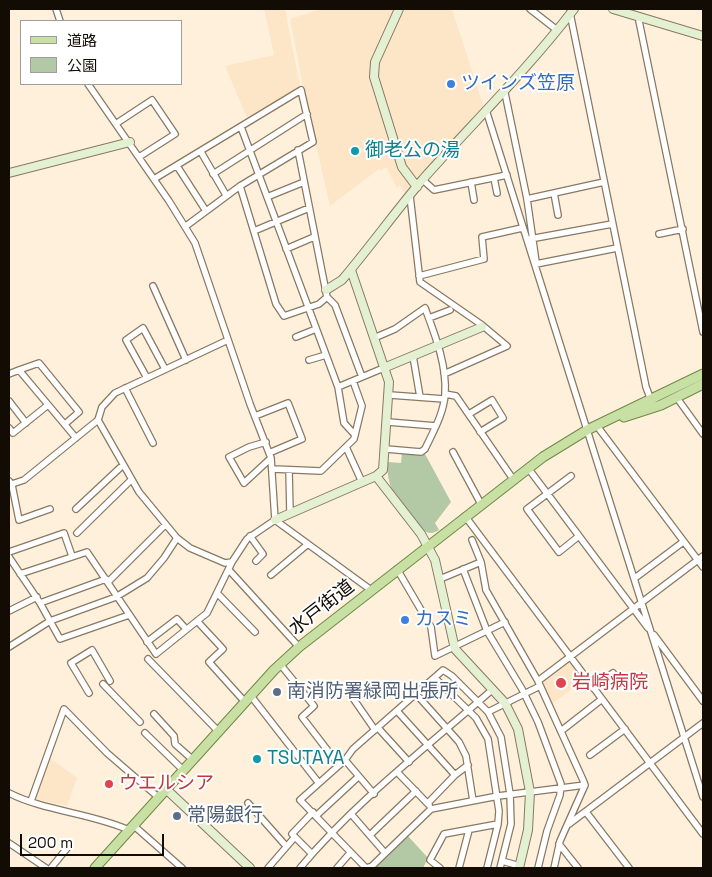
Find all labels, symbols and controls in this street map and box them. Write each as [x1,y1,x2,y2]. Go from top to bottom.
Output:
legend [20,20,182,85]
text: 道路 [67,31,97,50]
text: 公園 [67,56,97,75]
place label: ツインズ笠原 [461,73,575,95]
marker: ツインズ笠原 [445,78,457,90]
place label: 御老公の湯 [365,140,460,162]
marker: 御老公の湯 [349,145,361,157]
street label: 水戸街道 [285,576,359,640]
place label: カスミ [415,609,472,631]
marker: カスミ [399,614,411,626]
place label: 岩崎病院 [572,672,648,694]
marker: 岩崎病院 [554,676,568,690]
place label: 南消防署緑岡出張所 [287,681,458,703]
marker: 南消防署緑岡出張所 [271,686,283,698]
place label: TSUTAYA [267,748,344,770]
marker: TSUTAYA [251,753,263,765]
place label: ウエルシア [119,773,214,795]
marker: ウエルシア [103,778,115,790]
place label: 常陽銀行 [187,805,263,827]
marker: 常陽銀行 [171,810,183,822]
scale bar [22,824,166,856]
text: 200 m [28,833,73,852]

